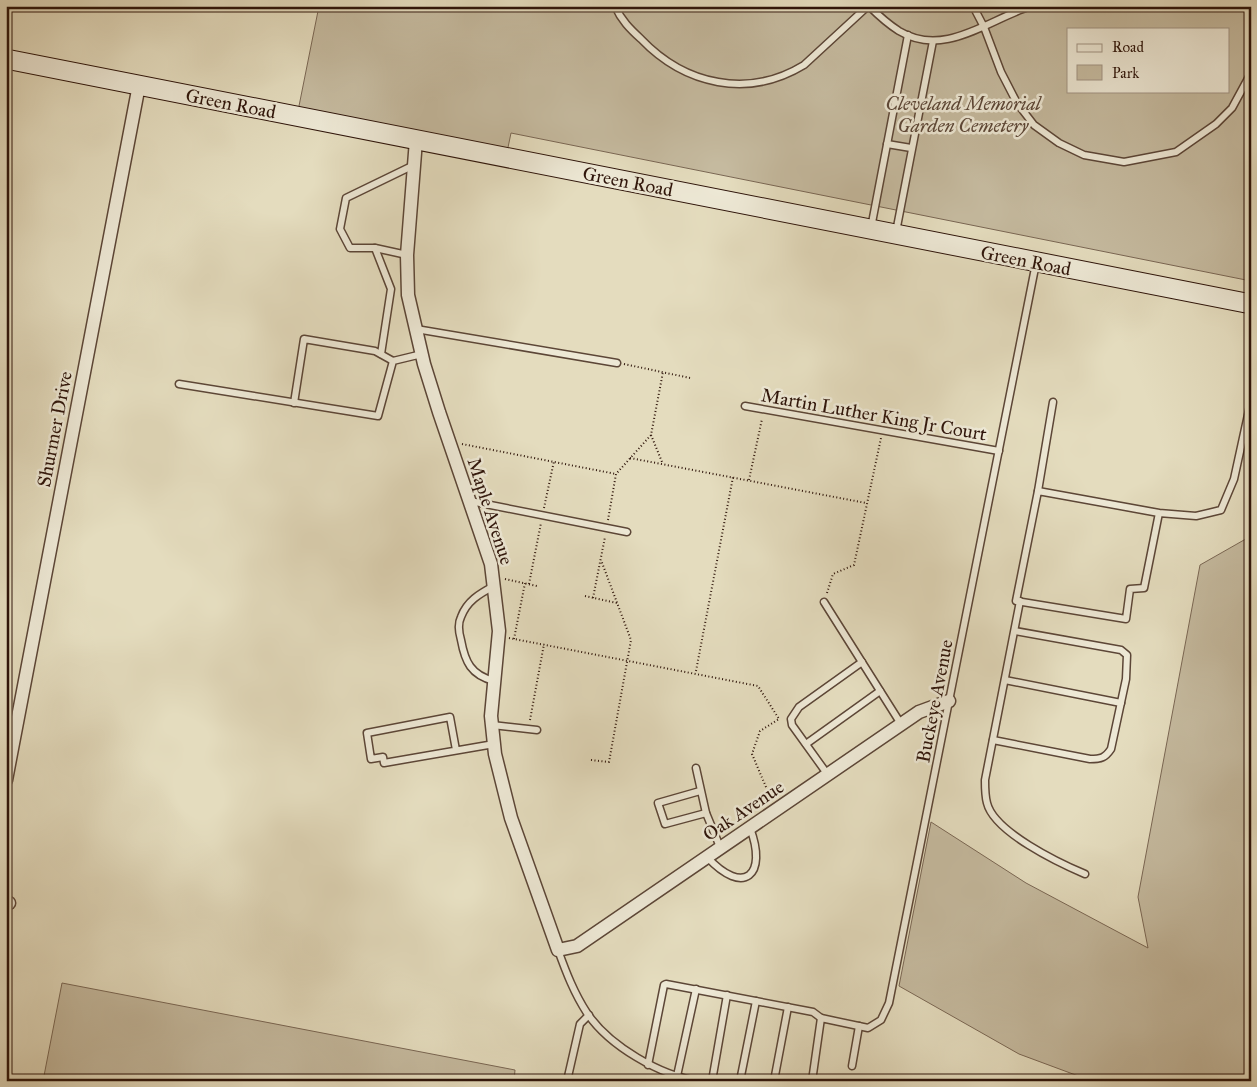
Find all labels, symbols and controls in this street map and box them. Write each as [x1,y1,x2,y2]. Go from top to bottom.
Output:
legend [1067,28,1230,92]
text: Road [1112,38,1144,56]
text: Park [1112,64,1139,82]
street label: Green Road [184,83,278,124]
park label: Cleveland Memorial Garden Cemetery [885,92,1042,137]
street label: Green Road [581,161,675,202]
street label: Green Road [979,240,1073,281]
street label: Shurmer Drive [32,369,77,489]
street label: Martin Luther King Jr Court [759,383,989,447]
street label: Maple Avenue [462,455,519,568]
street label: Buckeye Avenue [911,638,958,765]
street label: Oak Avenue [699,775,788,846]

